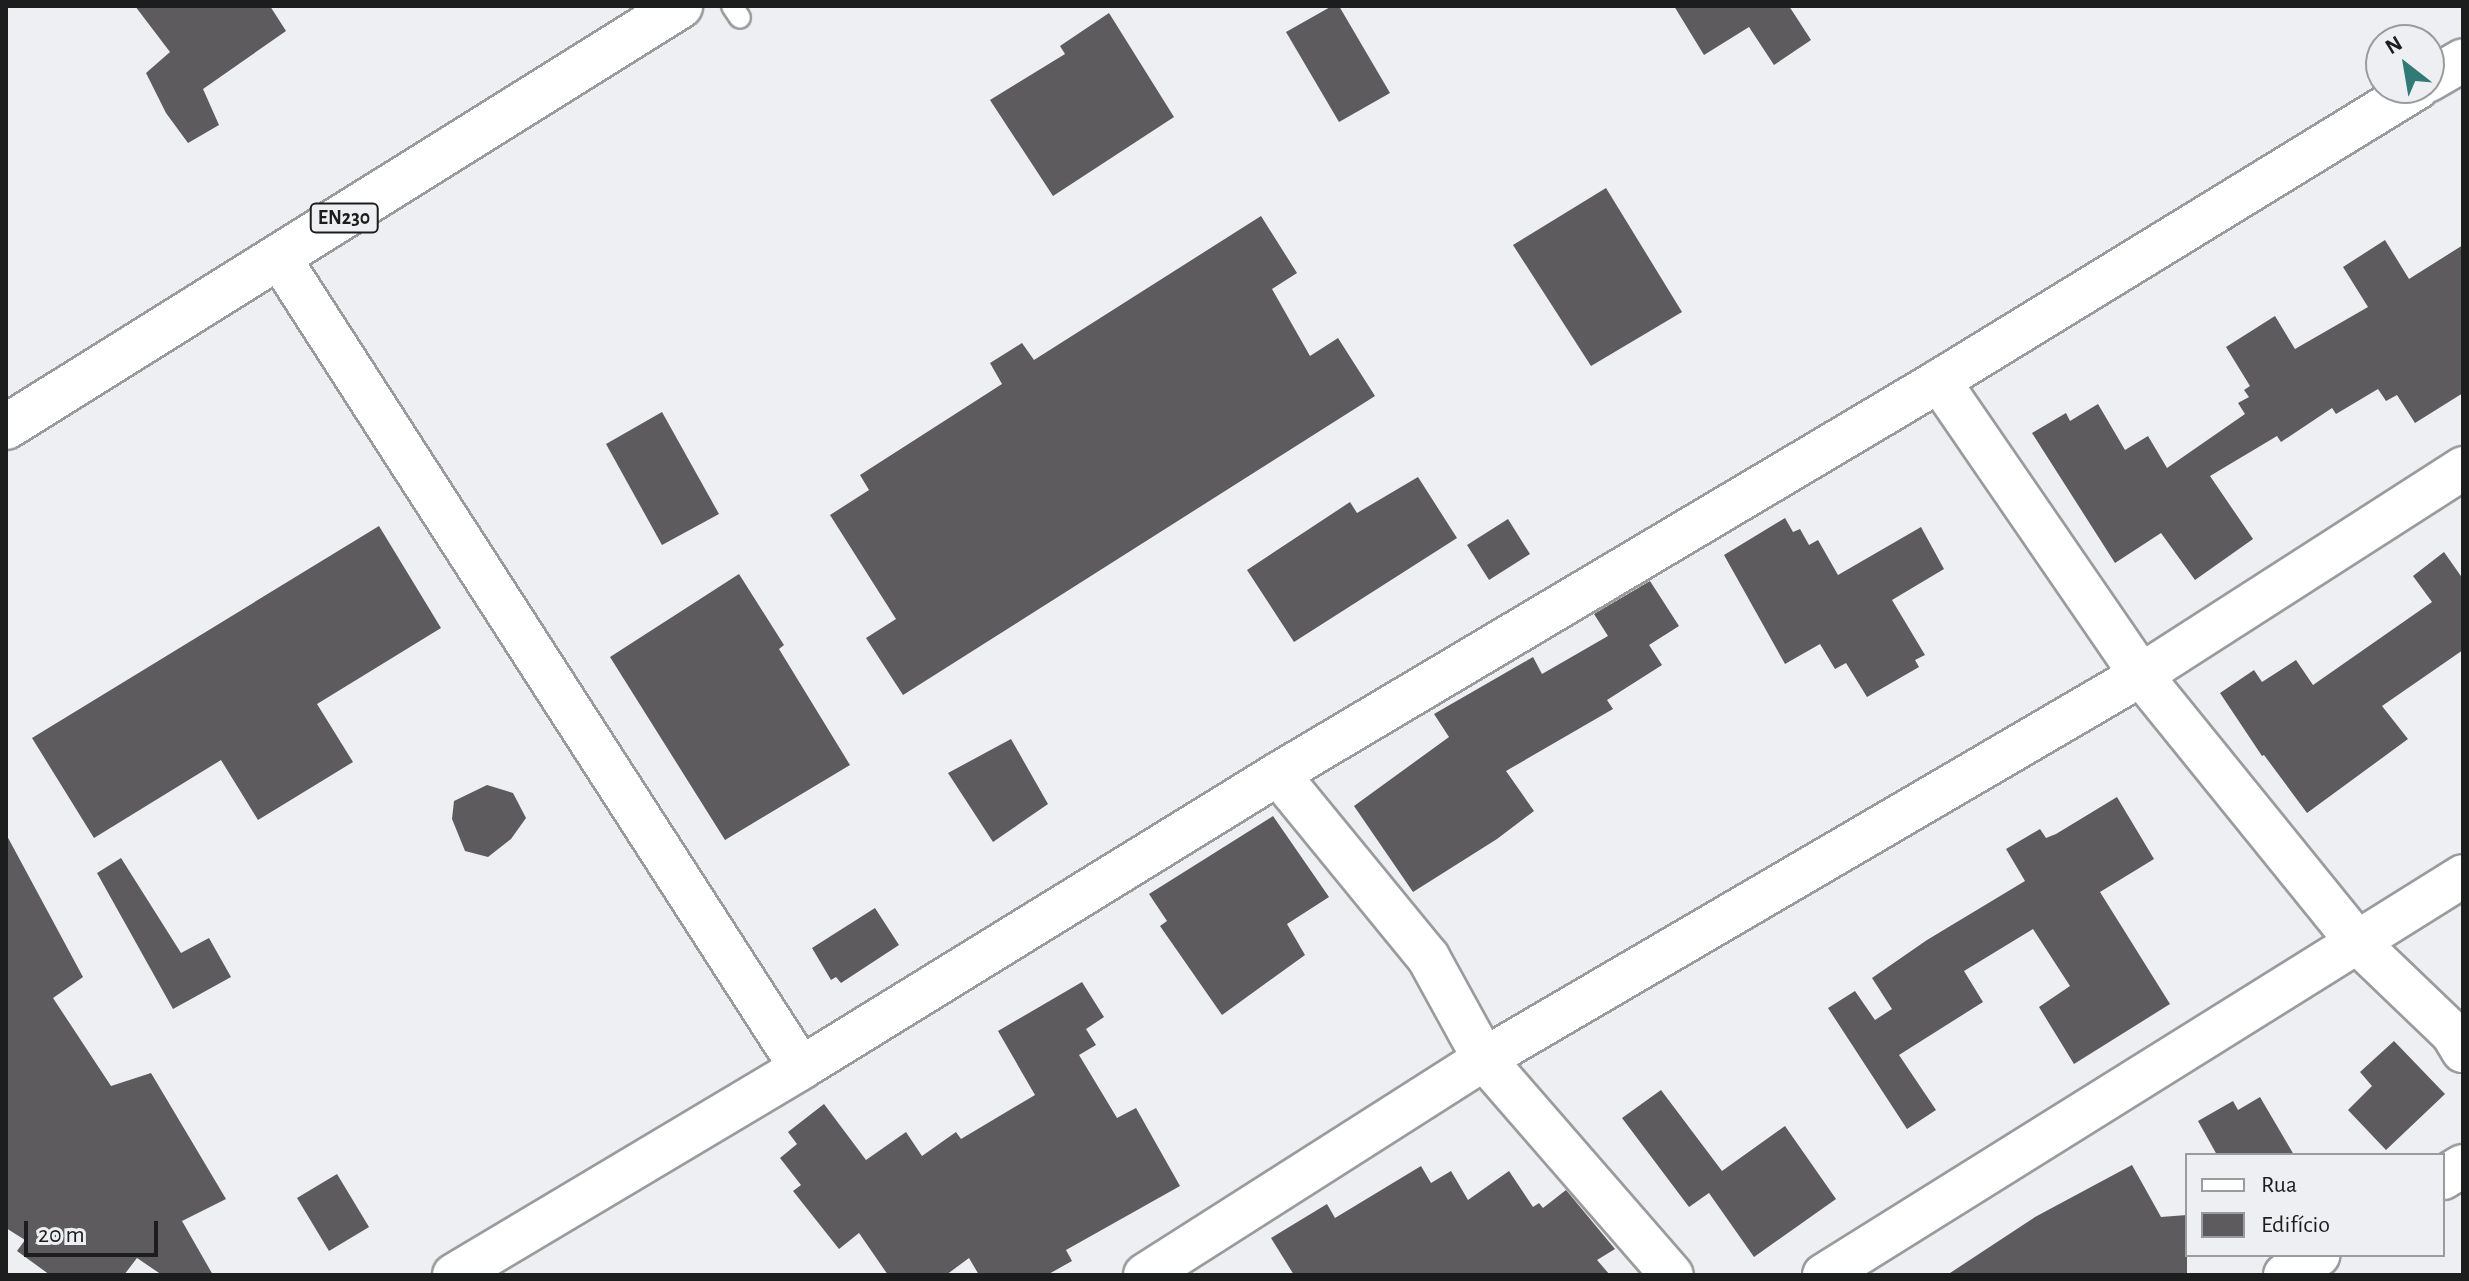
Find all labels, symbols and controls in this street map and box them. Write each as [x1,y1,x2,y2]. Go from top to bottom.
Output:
north arrow [2365,24,2445,104]
text: N [2381,32,2406,59]
road number: EN230 [308,202,380,234]
legend [2185,1153,2445,1257]
text: Rua [2261,1173,2297,1197]
scale bar [28,1205,162,1255]
text: Edifício [2261,1213,2330,1237]
text: 20 m [38,1223,85,1247]

